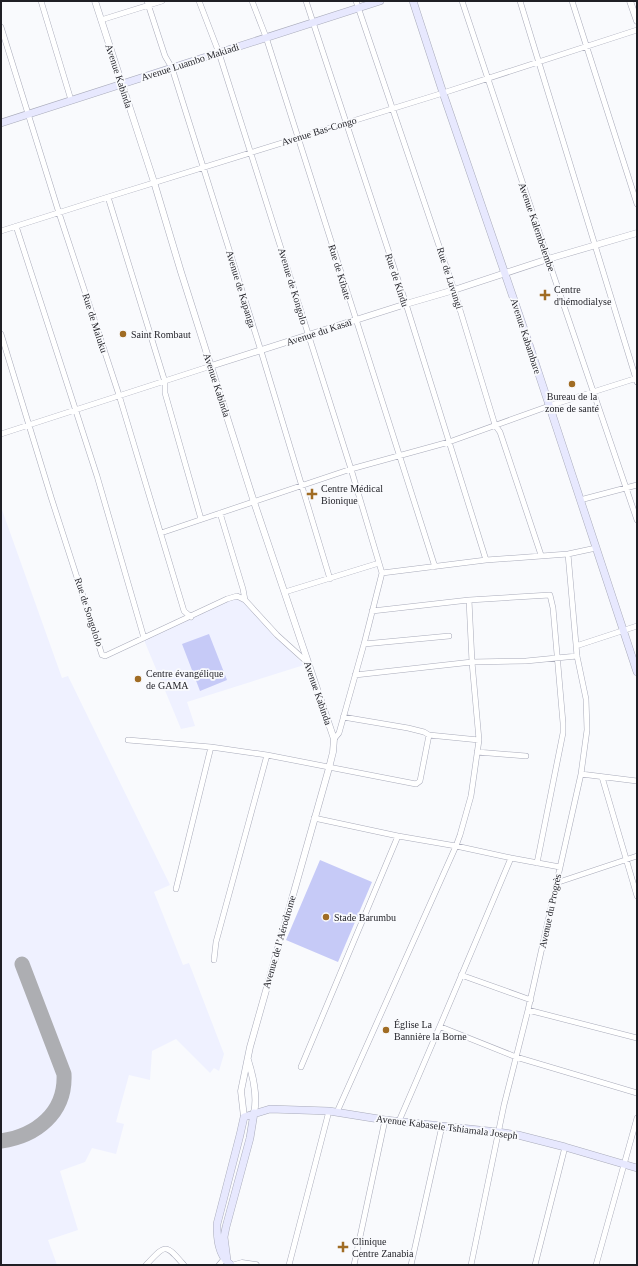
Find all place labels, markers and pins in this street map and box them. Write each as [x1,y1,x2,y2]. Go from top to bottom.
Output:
place label: Centre d'hémodialyse [554,284,612,307]
marker: Centre d'hémodialyse [539,289,551,301]
marker: Saint Rombaut [118,329,128,339]
place label: Saint Rombaut [131,329,191,340]
marker: Bureau de la zone de santé [567,379,577,389]
place label: Bureau de la zone de santé [545,391,599,414]
place label: Centre Médical Bionique [321,483,383,506]
marker: Centre Médical Bionique [306,488,318,500]
place label: Centre évangélique de GAMA [146,668,224,691]
marker: Centre évangélique de GAMA [133,674,143,684]
marker: Stade Barumbu [321,912,331,922]
place label: Stade Barumbu [334,912,396,923]
place label: Église La Bannière la Borne [394,1019,467,1042]
marker: Église La Bannière la Borne [381,1025,391,1035]
place label: Clinique Centre Zanabia [352,1236,414,1259]
marker: Clinique Centre Zanabia [337,1241,349,1253]

